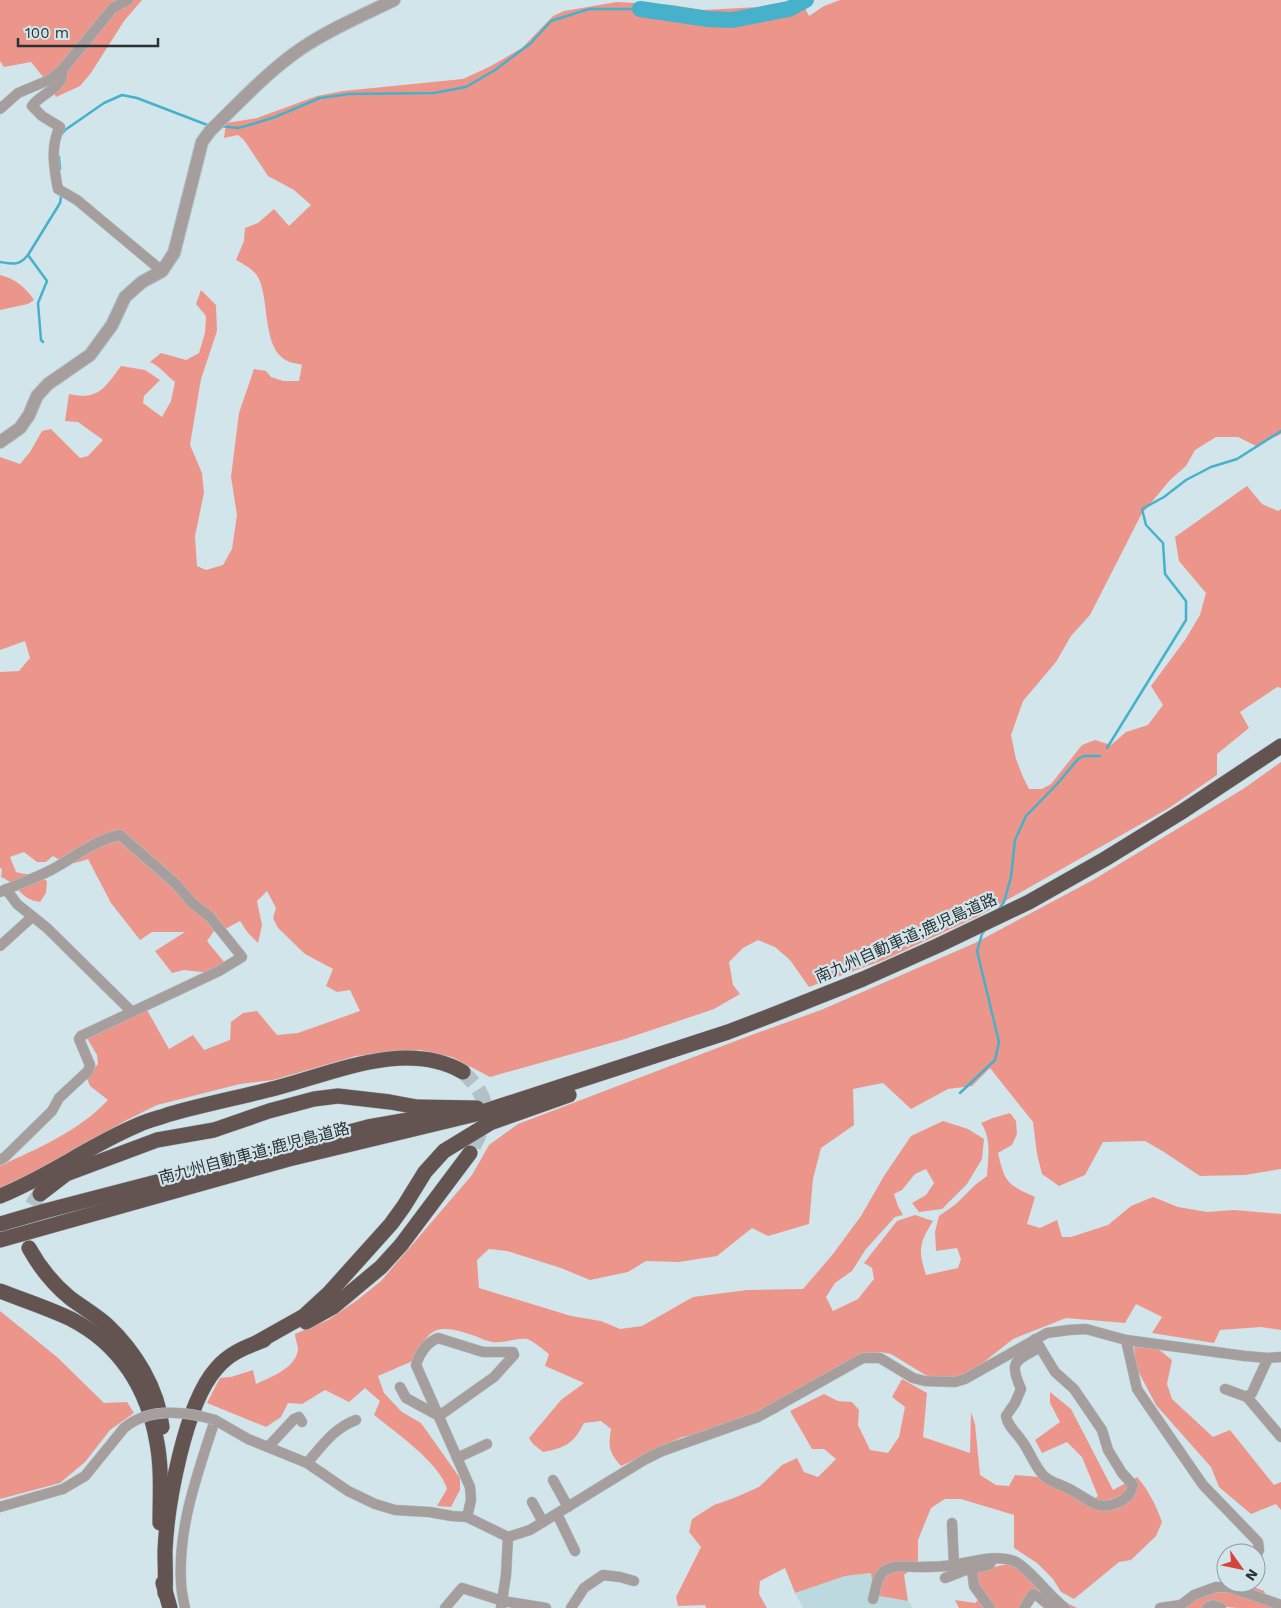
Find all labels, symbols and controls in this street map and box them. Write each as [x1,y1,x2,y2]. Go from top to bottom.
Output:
scale bar [18,15,158,47]
text: 100 m [25,24,69,42]
street label: 南九州自動車道;鹿児島道路 [812,889,1000,987]
street label: 南九州自動車道;鹿児島道路 [157,1118,351,1188]
north arrow [1216,1543,1266,1593]
text: N [1242,1566,1261,1584]

